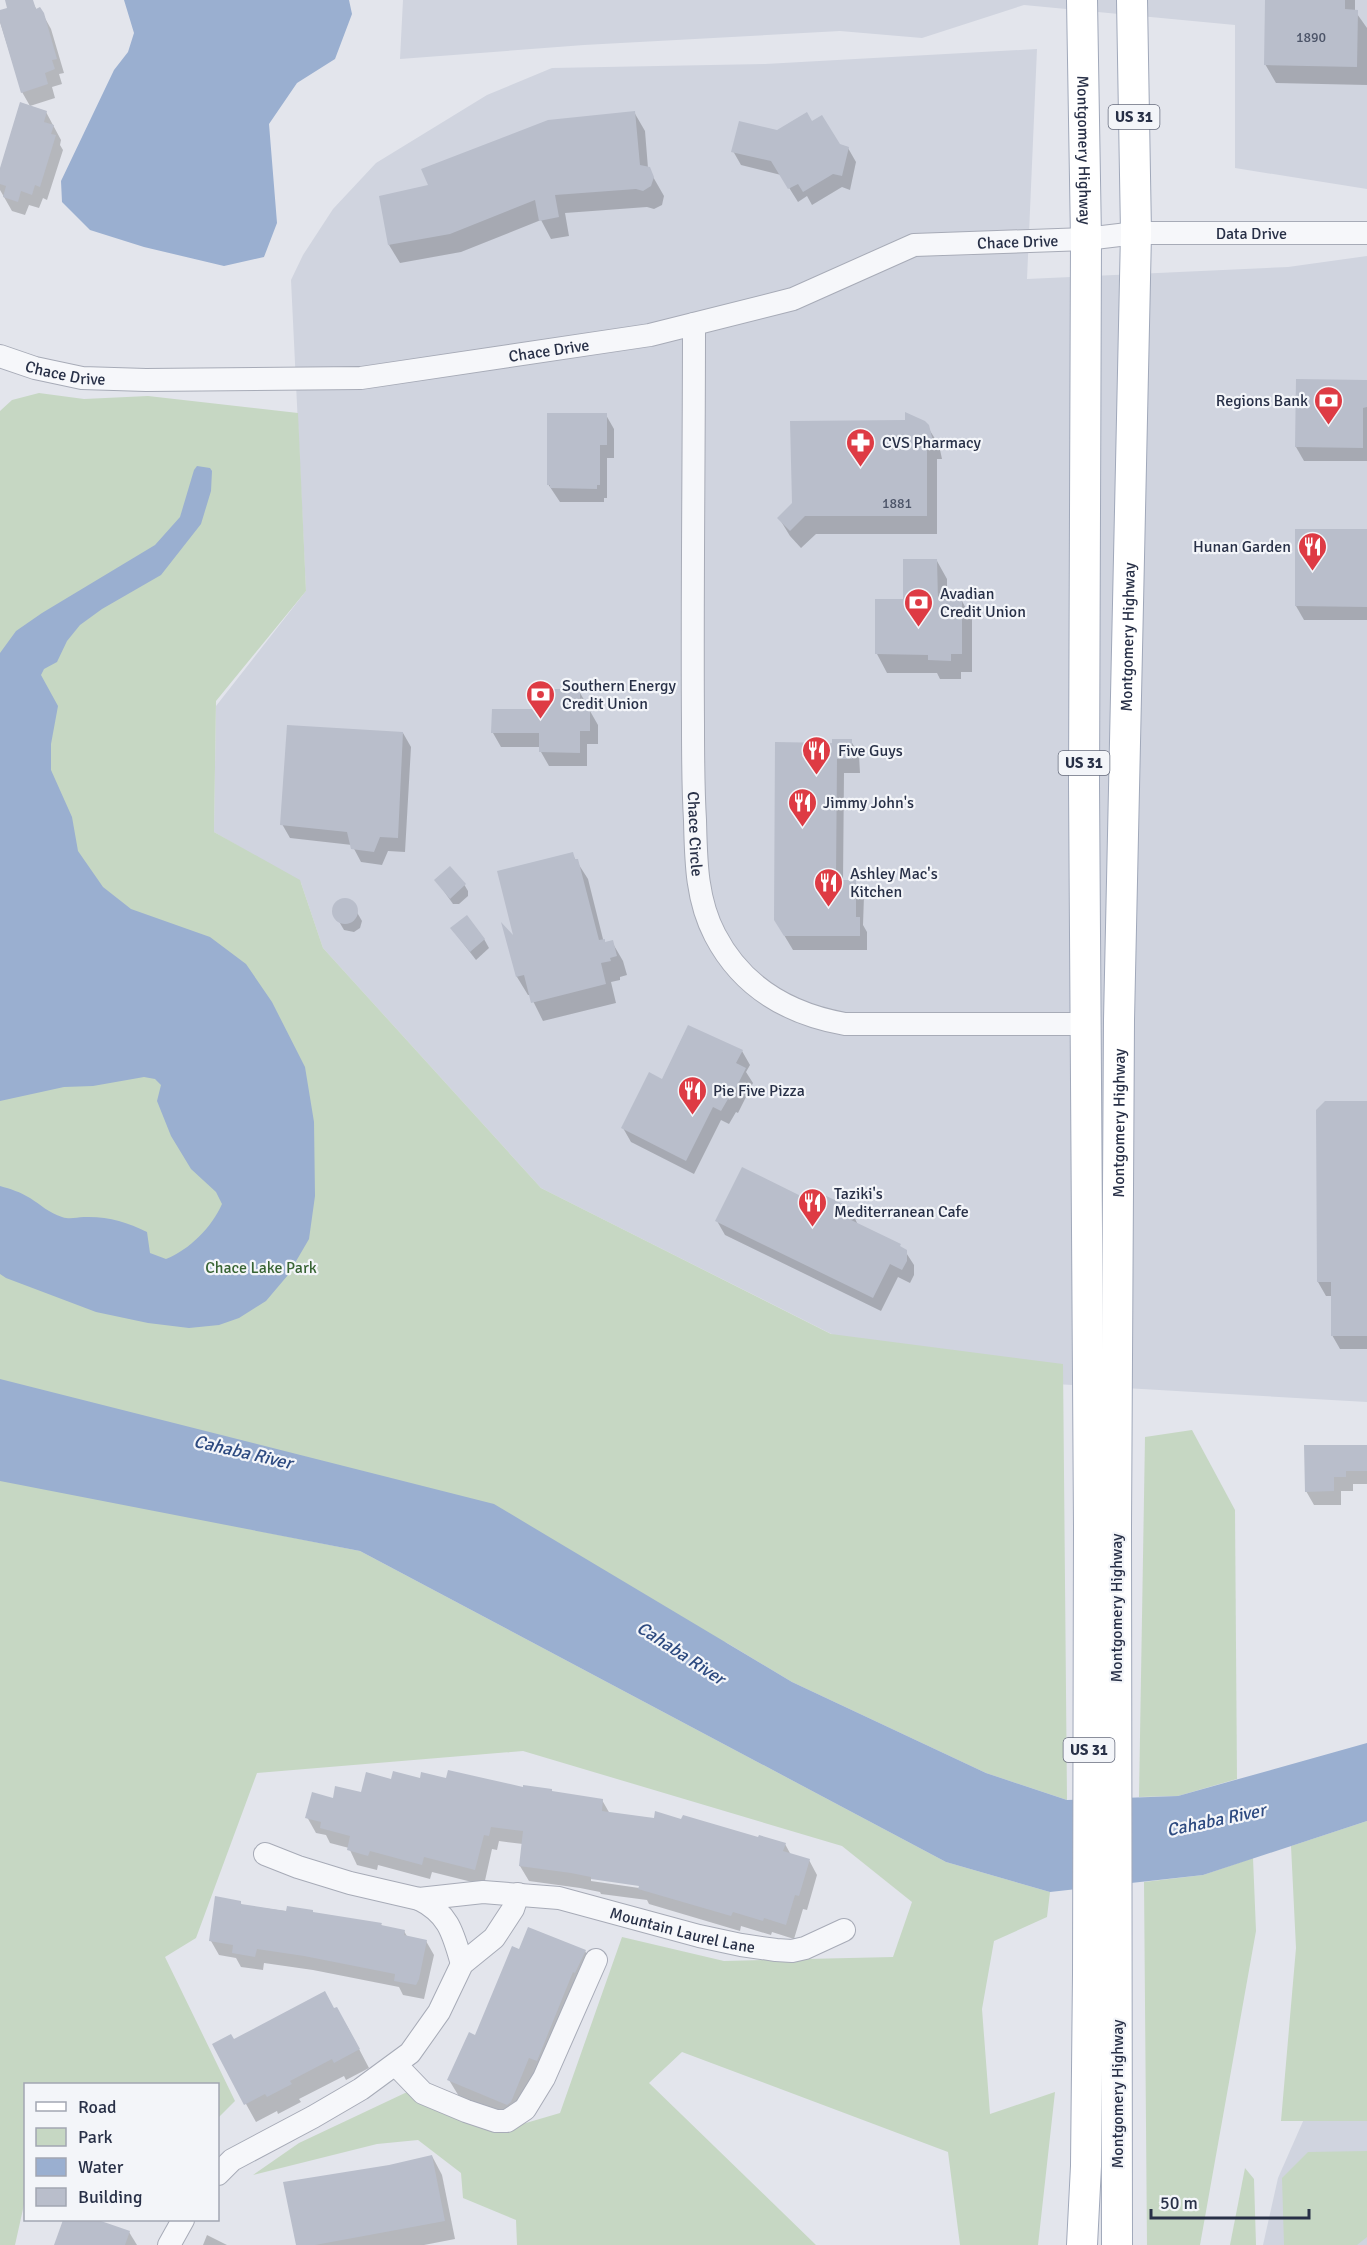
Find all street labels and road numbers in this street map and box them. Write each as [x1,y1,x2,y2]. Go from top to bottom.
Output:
street label: Montgomery Highway [1072,75,1095,225]
road number: US 31 [1108,105,1160,129]
street label: Data Drive [1216,224,1287,244]
street label: Chace Drive [977,231,1059,254]
street label: Chace Drive [507,335,591,367]
street label: Chace Drive [22,356,106,390]
street label: Montgomery Highway [1117,562,1140,712]
road number: US 31 [1058,751,1110,775]
street label: Chace Circle [683,791,707,878]
street label: Montgomery Highway [1109,1048,1130,1198]
street label: Montgomery Highway [1107,1533,1127,1683]
road number: US 31 [1064,1738,1114,1762]
street label: Mountain Laurel Lane [607,1903,756,1958]
street label: Montgomery Highway [1108,2019,1128,2169]

